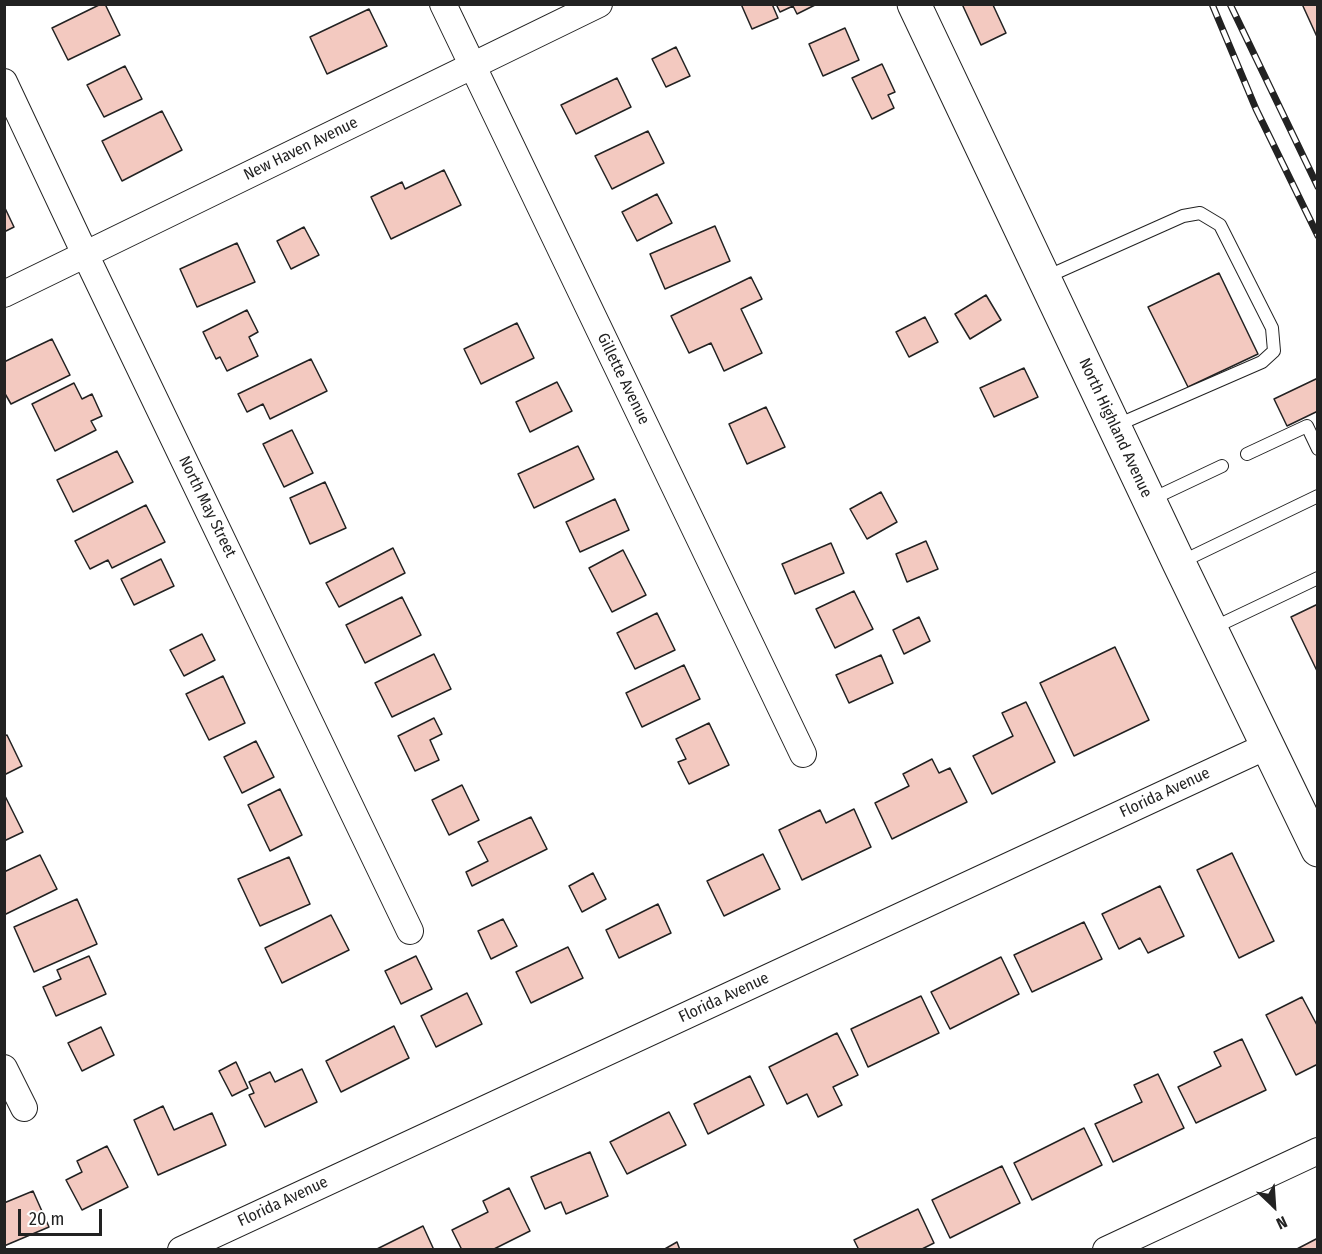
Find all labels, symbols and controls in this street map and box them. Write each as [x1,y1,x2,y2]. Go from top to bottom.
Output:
street label: New Haven Avenue [241,113,361,185]
street label: Gillette Avenue [593,330,653,428]
street label: North Highland Avenue [1074,355,1156,501]
street label: North May Street [174,453,240,561]
street label: Florida Avenue [1117,764,1213,822]
street label: Florida Avenue [676,969,772,1027]
street label: Florida Avenue [235,1173,331,1231]
north arrow [1244,1176,1304,1236]
scale bar [21,1197,105,1235]
text: 20 m [29,1208,64,1230]
text: N [1273,1212,1290,1233]

